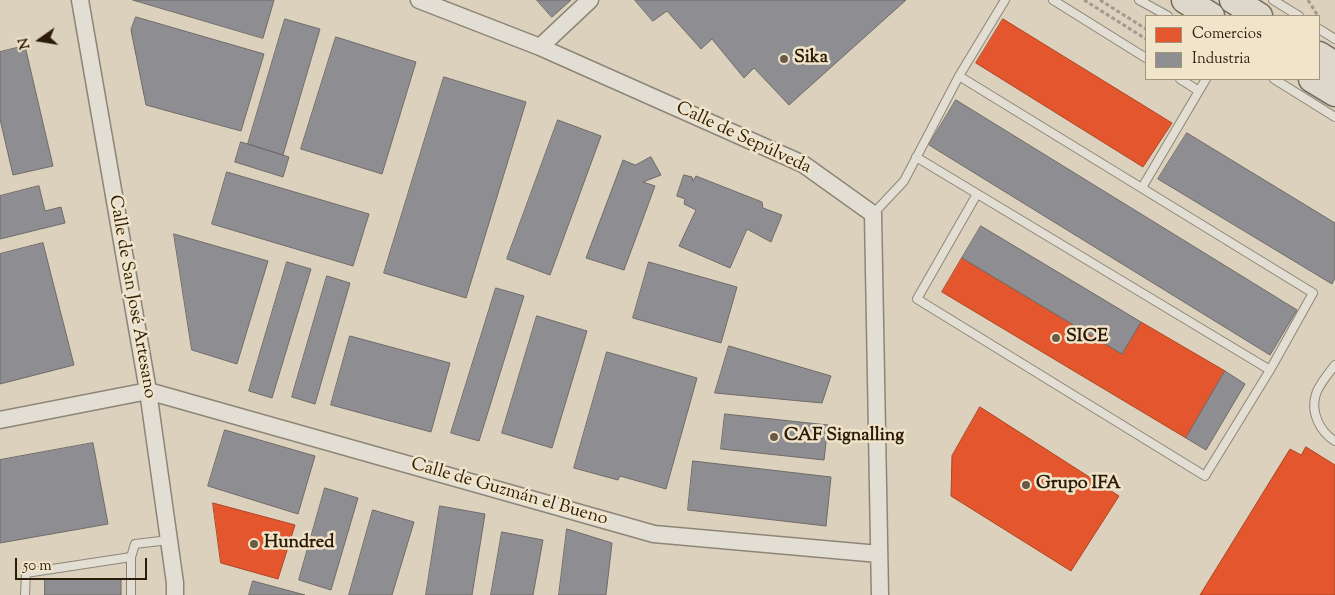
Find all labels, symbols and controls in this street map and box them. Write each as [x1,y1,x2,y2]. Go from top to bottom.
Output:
north arrow [15,15,65,65]
legend [1145,15,1320,80]
text: Comercios [1192,24,1262,45]
text: N [14,36,36,51]
place label: Sika [794,48,828,70]
text: Industria [1192,49,1250,70]
marker: Sika [778,53,790,65]
street label: Calle de Sepúlveda [672,98,814,180]
street label: Calle de San José Artesano [102,194,160,400]
place label: SICE [1066,327,1108,349]
marker: SICE [1050,332,1062,344]
place label: CAF Signalling [784,426,904,448]
marker: CAF Signalling [768,431,780,443]
street label: Calle de Guzmán el Bueno [408,455,610,531]
place label: Grupo IFA [1036,474,1121,496]
marker: Grupo IFA [1020,479,1032,491]
place label: Hundred [264,533,334,555]
marker: Hundred [248,538,260,550]
scale bar [18,548,150,580]
text: 50 m [23,556,52,577]

